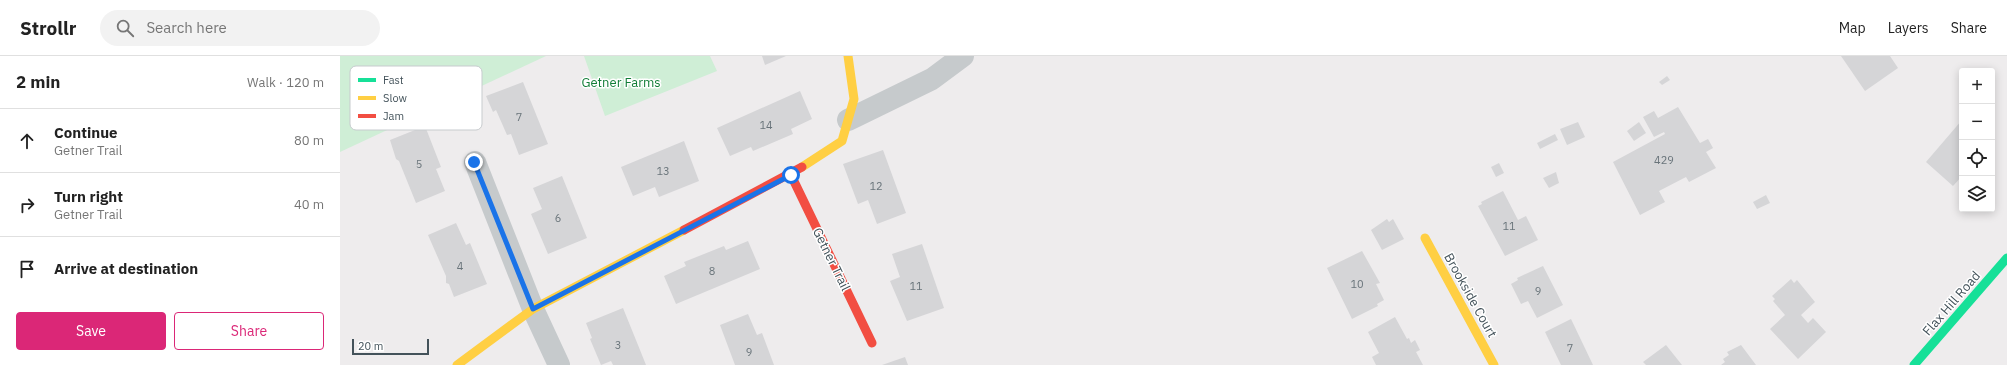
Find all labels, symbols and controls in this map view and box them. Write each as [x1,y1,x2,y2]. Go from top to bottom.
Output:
search box [100,10,380,46]
text: Strollr [20,16,76,40]
icon: search [114,17,136,39]
text: Search here [146,18,227,37]
text: Map [1839,19,1866,37]
text: Layers [1888,19,1929,37]
text: Share [1951,19,1987,37]
legend [350,66,482,130]
map controls [1959,68,1995,212]
button: + [1959,68,1995,104]
text: 2 min [16,71,60,93]
text: Fast [383,73,404,87]
text: Walk · 120 m [247,74,324,91]
park label: Getner Farms [581,74,661,91]
text: Slow [383,91,407,105]
button: − [1959,104,1995,140]
text: Jam [383,109,404,123]
house number: 7 [516,110,522,124]
house number: 14 [759,118,773,132]
text: Continue [54,123,118,142]
icon: ahead [16,130,38,152]
text: 80 m [294,132,324,149]
button: locate [1959,140,1995,176]
text: Getner Trail [54,142,122,159]
route end [465,153,483,171]
house number: 429 [1654,153,1674,167]
house number: 5 [416,157,422,171]
house number: 13 [656,164,670,178]
route start [782,166,800,184]
button: layers [1959,176,1995,212]
house number: 12 [869,179,883,193]
text: Turn right [54,187,123,206]
icon: right [16,194,38,216]
text: 40 m [294,196,324,213]
text: Getner Trail [54,206,122,223]
house number: 6 [555,211,561,225]
house number: 11 [1502,219,1516,233]
street label: Getner Trail [809,225,854,294]
street label: Brookside Court [1440,250,1501,340]
icon: arrive [16,258,38,280]
text: Arrive at destination [54,259,198,278]
house number: 4 [457,259,464,273]
house number: 8 [709,264,715,278]
street label: Flax Hill Road [1919,268,1984,339]
house number: 10 [1350,277,1364,291]
house number: 11 [909,279,923,293]
house number: 9 [1535,284,1541,298]
button: Save [16,312,166,350]
button: Share [174,312,324,350]
scale bar [352,337,429,356]
house number: 3 [615,338,621,352]
text: 20 m [358,339,383,353]
house number: 7 [1567,341,1573,355]
house number: 9 [746,345,752,359]

